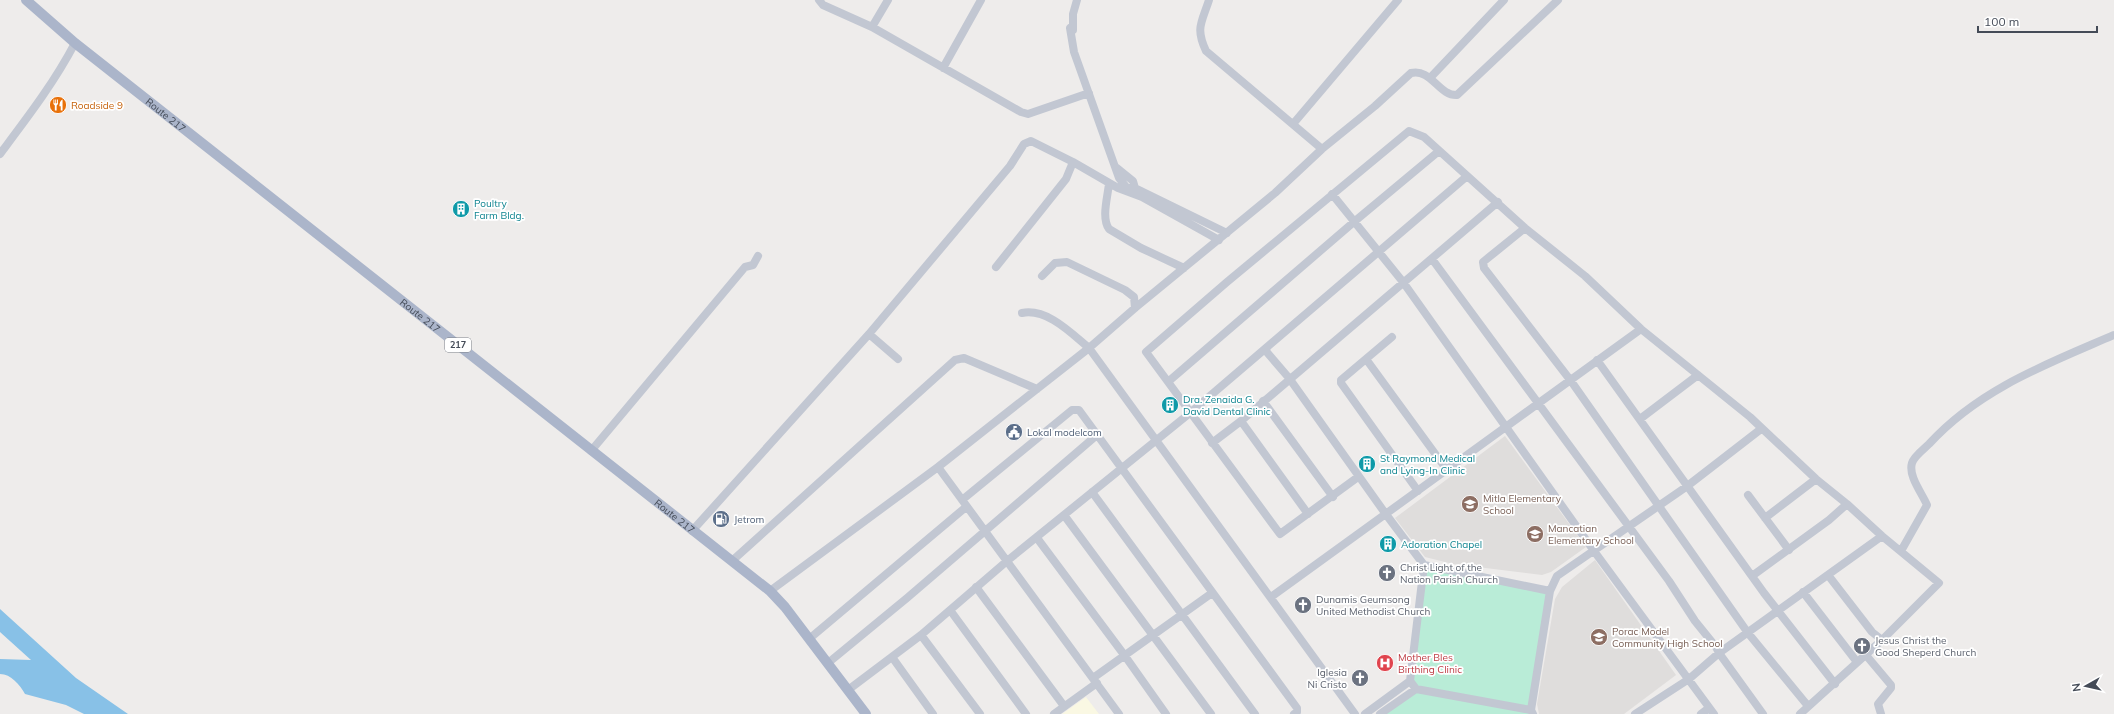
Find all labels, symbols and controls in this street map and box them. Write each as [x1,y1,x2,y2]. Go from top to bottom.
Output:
scale bar [1978,8,2097,34]
text: 100 m [1984,14,2019,29]
restaurant icon: Roadside 9 [48,95,68,115]
street label: Route 217 [143,95,188,135]
place label: Roadside 9 [71,99,123,112]
place label: Poultry Farm Bldg. [474,197,524,222]
building icon: Poultry Farm Bldg. [451,199,471,219]
street label: Route 217 [397,296,443,336]
road number: 217 [445,338,471,352]
place label: Dra. Zenaida G. David Dental Clinic [1183,393,1271,418]
building icon: Dra. Zenaida G. David Dental Clinic [1160,395,1180,415]
public building icon: Lokal modelcom [1004,422,1024,442]
place label: Lokal modelcom [1027,426,1102,439]
place label: St Raymond Medical and Lying-In Clinic [1380,452,1475,477]
building icon: St Raymond Medical and Lying-In Clinic [1357,454,1377,474]
place label: Mitla Elementary School [1483,492,1562,517]
school or university icon: Mitla Elementary School [1460,494,1480,514]
street label: Route 217 [652,496,697,536]
fuel station icon: Jetrom [711,509,731,529]
place label: Jetrom [734,513,765,526]
place label: Mancatian Elementary School [1548,522,1634,547]
school or university icon: Mancatian Elementary School [1525,524,1545,544]
building icon: Adoration Chapel [1378,534,1398,554]
place label: Adoration Chapel [1401,538,1482,551]
place label: Christ Light of the Nation Parish Church [1400,561,1498,586]
church icon: Christ Light of the Nation Parish Church [1377,563,1397,583]
place label: Dunamis Geumsong United Methodist Church [1316,593,1431,618]
church icon: Dunamis Geumsong United Methodist Church [1293,595,1313,615]
place label: Porac Model Community High School [1612,625,1723,650]
school or university icon: Porac Model Community High School [1589,627,1609,647]
place label: Jesus Christ the Good Sheperd Church [1875,634,1976,659]
church icon: Jesus Christ the Good Sheperd Church [1852,636,1872,656]
place label: Mother Bles Birthing Clinic [1398,651,1462,676]
hospital icon: Mother Bles Birthing Clinic [1375,653,1395,673]
place label: Iglesia Ni Cristo [1308,666,1347,691]
north arrow [2066,666,2106,706]
church icon: Iglesia Ni Cristo [1350,668,1370,688]
text: N [2069,682,2084,692]

